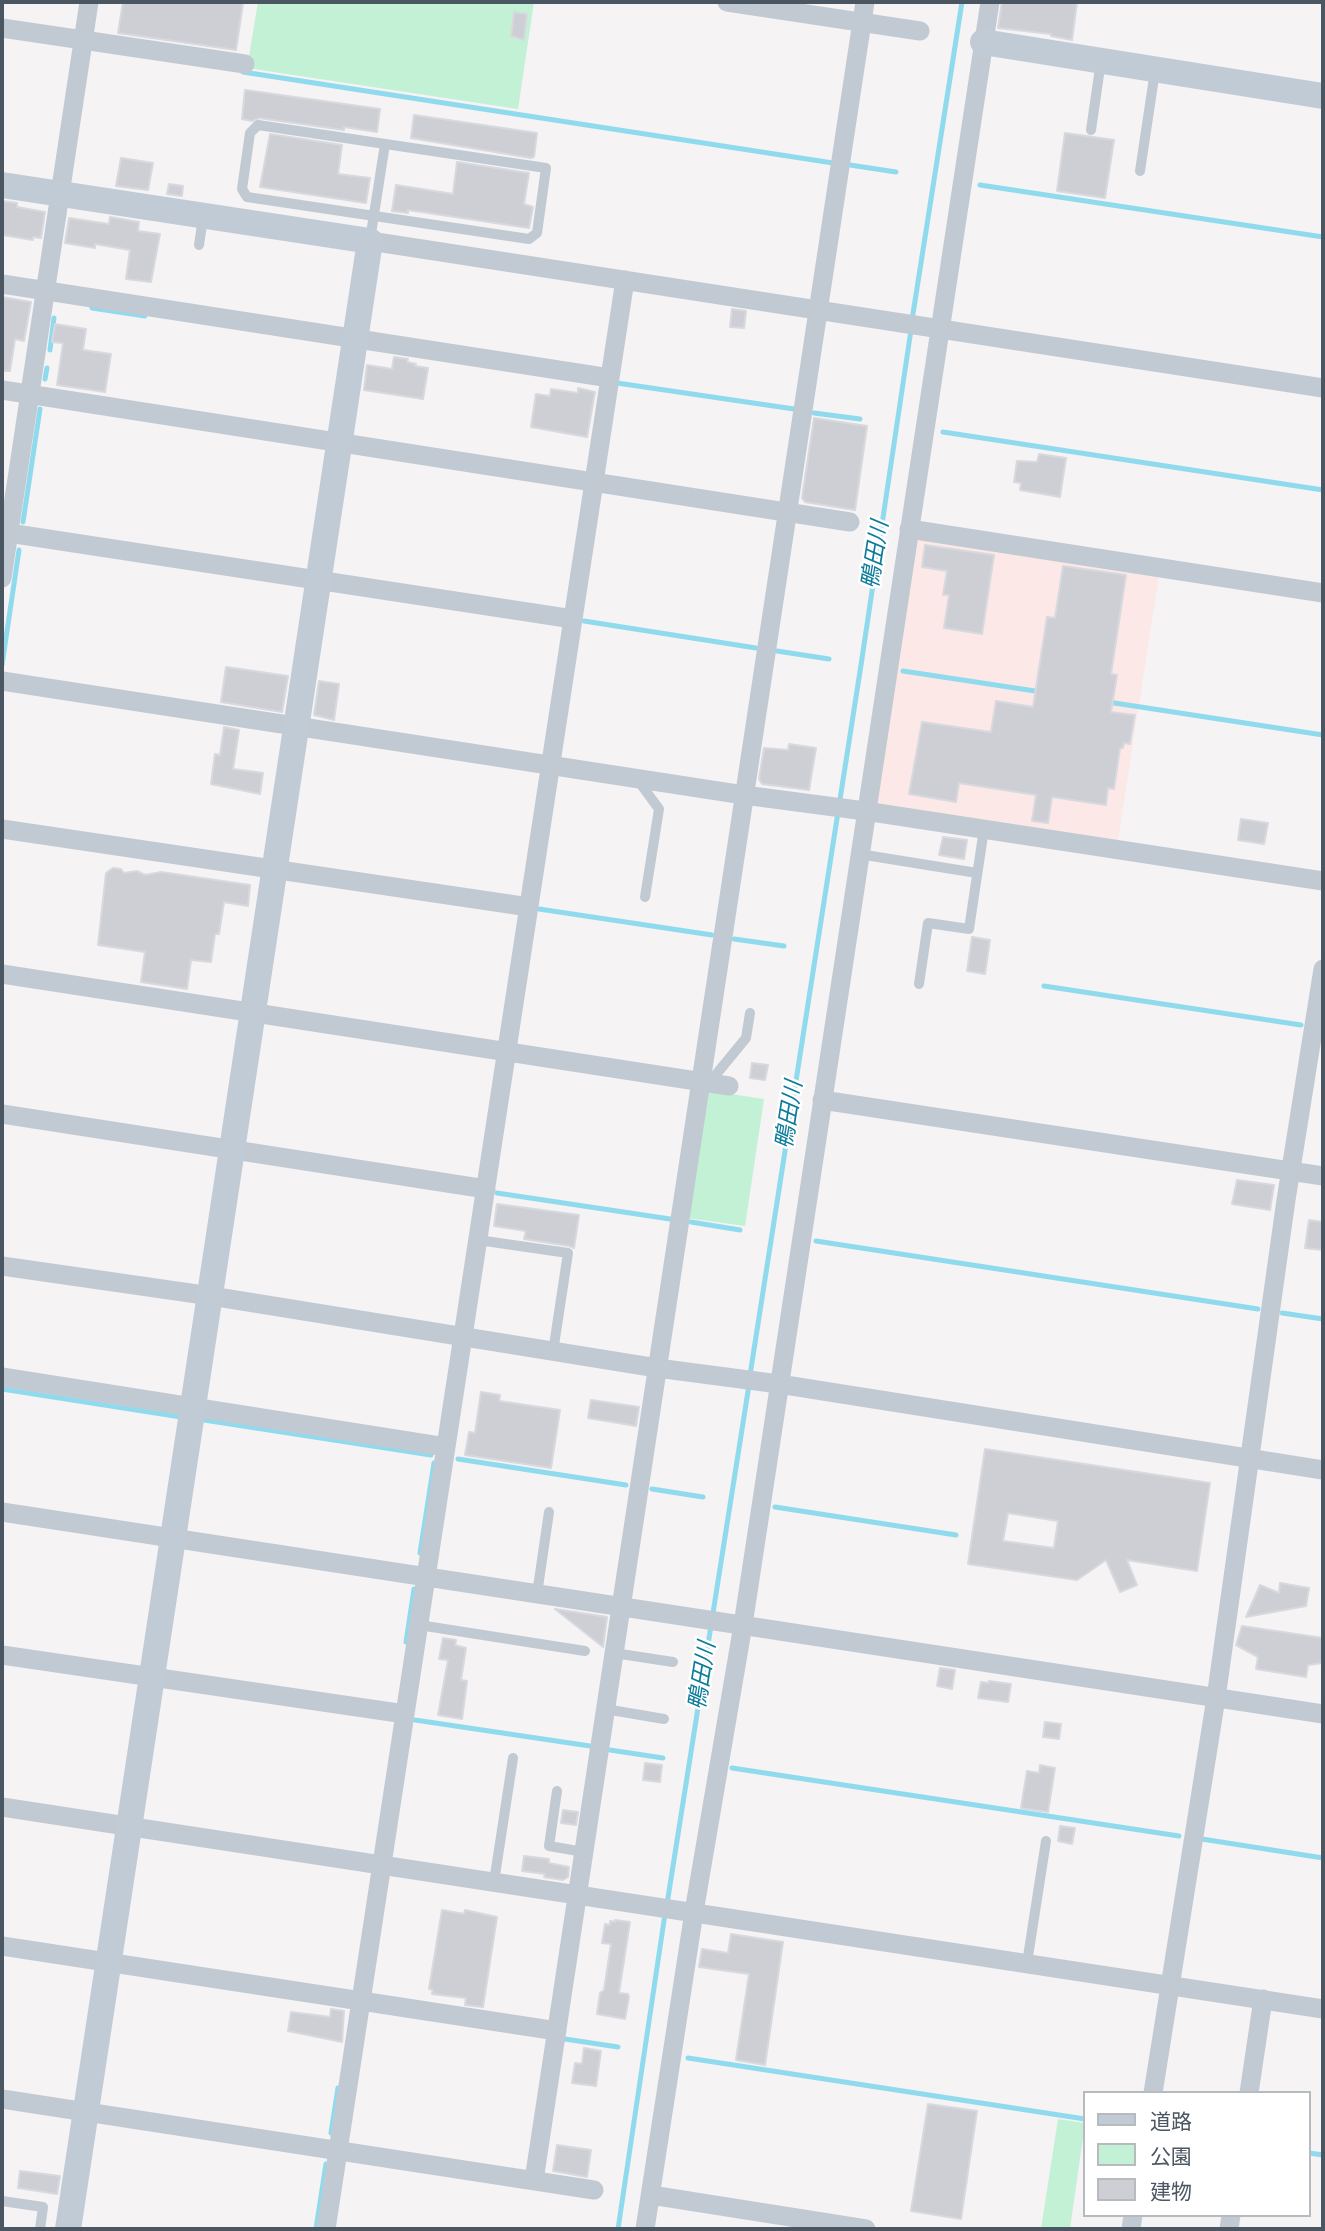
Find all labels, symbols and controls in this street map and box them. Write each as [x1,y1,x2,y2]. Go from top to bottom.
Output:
water label: 鴨田川 [857,519,895,591]
water label: 鴨田川 [771,1079,809,1151]
water label: 鴨田川 [684,1640,722,1712]
legend [1084,2091,1311,2217]
text: 道路 [1150,2110,1192,2133]
text: 公園 [1150,2145,1192,2168]
text: 建物 [1150,2180,1192,2203]

